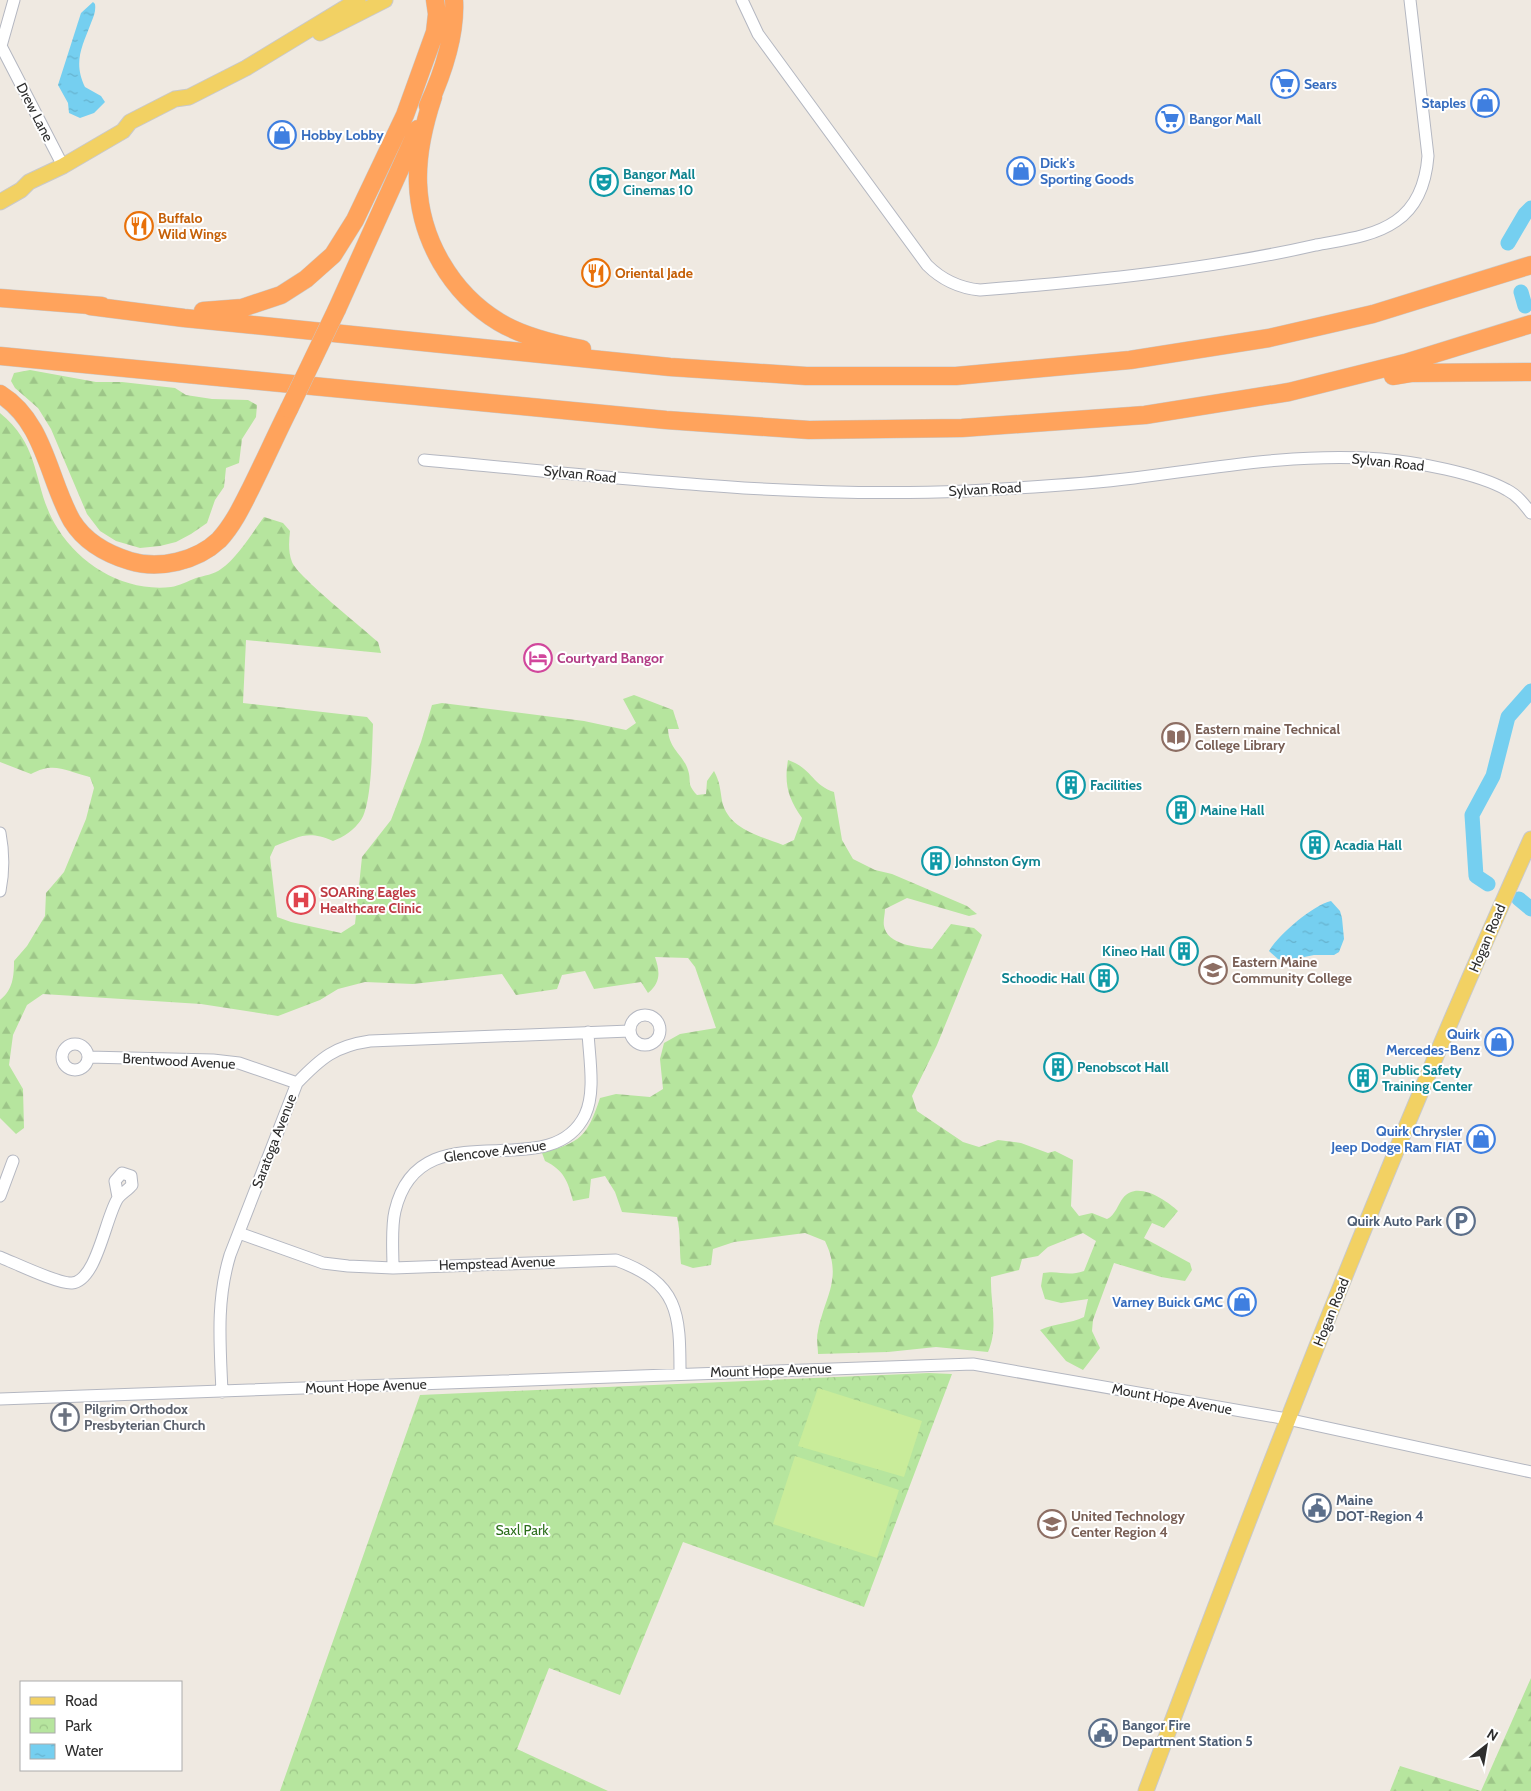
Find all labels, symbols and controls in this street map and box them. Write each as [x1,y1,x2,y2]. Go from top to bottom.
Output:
supermarket icon: Sears [1270,69,1300,99]
place label: Sears [1304,75,1337,93]
street label: Drew Lane [13,80,57,144]
shop icon: Staples [1470,88,1500,118]
place label: Staples [1422,94,1466,112]
supermarket icon: Bangor Mall [1155,104,1185,134]
place label: Bangor Mall [1189,110,1261,128]
shop icon: Hobby Lobby [267,120,297,150]
place label: Hobby Lobby [301,126,384,144]
place label: Dick's Sporting Goods [1040,154,1134,188]
shop icon: Dick's Sporting Goods [1006,156,1036,186]
place label: Bangor Mall Cinemas 10 [623,165,695,199]
theatre icon: Bangor Mall Cinemas 10 [589,167,619,197]
place label: Buffalo Wild Wings [158,209,227,243]
restaurant icon: Buffalo Wild Wings [124,211,154,241]
restaurant icon: Oriental Jade [581,258,611,288]
place label: Oriental Jade [615,264,693,282]
street label: Sylvan Road [1351,449,1425,475]
street label: Sylvan Road [543,461,617,487]
street label: Sylvan Road [948,478,1022,500]
hotel icon: Courtyard Bangor [523,643,553,673]
place label: Courtyard Bangor [557,649,664,667]
place label: Eastern maine Technical College Library [1195,720,1340,754]
library icon: Eastern maine Technical College Library [1161,722,1191,752]
building icon: Facilities [1056,770,1086,800]
place label: Facilities [1090,776,1142,794]
building icon: Maine Hall [1166,795,1196,825]
place label: Maine Hall [1200,801,1265,819]
building icon: Acadia Hall [1300,830,1330,860]
place label: Acadia Hall [1334,836,1402,854]
building icon: Johnston Gym [921,846,951,876]
place label: Johnston Gym [954,852,1041,870]
place label: SOARing Eagles Healthcare Clinic [320,883,422,917]
hospital icon: SOARing Eagles Healthcare Clinic [286,885,316,915]
street label: Hogan Road [1465,901,1509,975]
building icon: Kineo Hall [1169,936,1199,966]
place label: Kineo Hall [1102,942,1165,960]
place label: Eastern Maine Community College [1232,953,1352,987]
school or university icon: Eastern Maine Community College [1198,955,1228,985]
building icon: Schoodic Hall [1089,963,1119,993]
place label: Schoodic Hall [1002,969,1085,987]
place label: Quirk Mercedes-Benz [1386,1025,1480,1059]
shop icon: Quirk Mercedes-Benz [1484,1027,1514,1057]
street label: Brentwood Avenue [122,1049,236,1073]
building icon: Penobscot Hall [1043,1052,1073,1082]
place label: Penobscot Hall [1077,1058,1169,1076]
place label: Public Safety Training Center [1382,1061,1473,1095]
building icon: Public Safety Training Center [1348,1063,1378,1093]
street label: Saratoga Avenue [248,1091,300,1191]
place label: Quirk Chrysler Jeep Dodge Ram FIAT [1330,1122,1462,1156]
shop icon: Quirk Chrysler Jeep Dodge Ram FIAT [1466,1124,1496,1154]
street label: Glencove Avenue [443,1136,547,1166]
parking icon: Quirk Auto Park [1446,1206,1476,1236]
place label: Quirk Auto Park [1347,1212,1442,1230]
street label: Hempstead Avenue [438,1252,556,1274]
street label: Hogan Road [1309,1275,1353,1349]
shop icon: Varney Buick GMC [1227,1287,1257,1317]
place label: Varney Buick GMC [1112,1293,1223,1311]
street label: Mount Hope Avenue [710,1359,832,1381]
street label: Mount Hope Avenue [305,1375,427,1397]
street label: Mount Hope Avenue [1111,1380,1233,1418]
place label: Pilgrim Orthodox Presbyterian Church [84,1400,206,1434]
church icon: Pilgrim Orthodox Presbyterian Church [50,1402,80,1432]
place label: Maine DOT-Region 4 [1336,1491,1424,1525]
public building icon: Maine DOT-Region 4 [1302,1493,1332,1523]
place label: United Technology Center Region 4 [1071,1507,1185,1541]
school or university icon: United Technology Center Region 4 [1037,1509,1067,1539]
park label: Saxl Park [495,1521,549,1539]
legend [20,1681,182,1771]
text: Road [65,1692,98,1710]
place label: Bangor Fire Department Station 5 [1122,1716,1253,1750]
text: Park [65,1717,92,1735]
public building icon: Bangor Fire Department Station 5 [1088,1718,1118,1748]
north arrow [1461,1721,1511,1771]
text: N [1484,1725,1502,1745]
text: Water [65,1742,103,1760]

